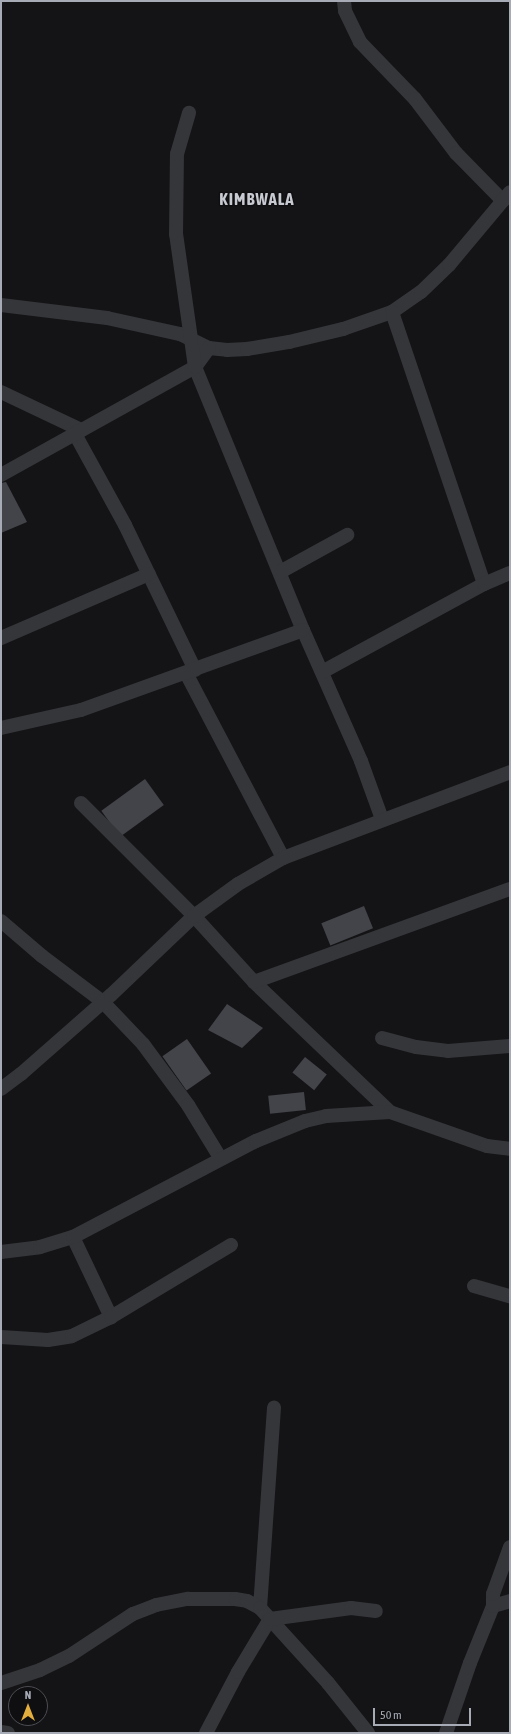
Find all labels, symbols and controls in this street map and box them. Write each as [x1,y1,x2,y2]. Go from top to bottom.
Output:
district label: KIMBWALA [219,190,295,210]
north arrow [8,1686,48,1726]
text: N [25,1689,31,1701]
scale bar [375,1700,473,1726]
text: 50 m [380,1708,402,1722]

